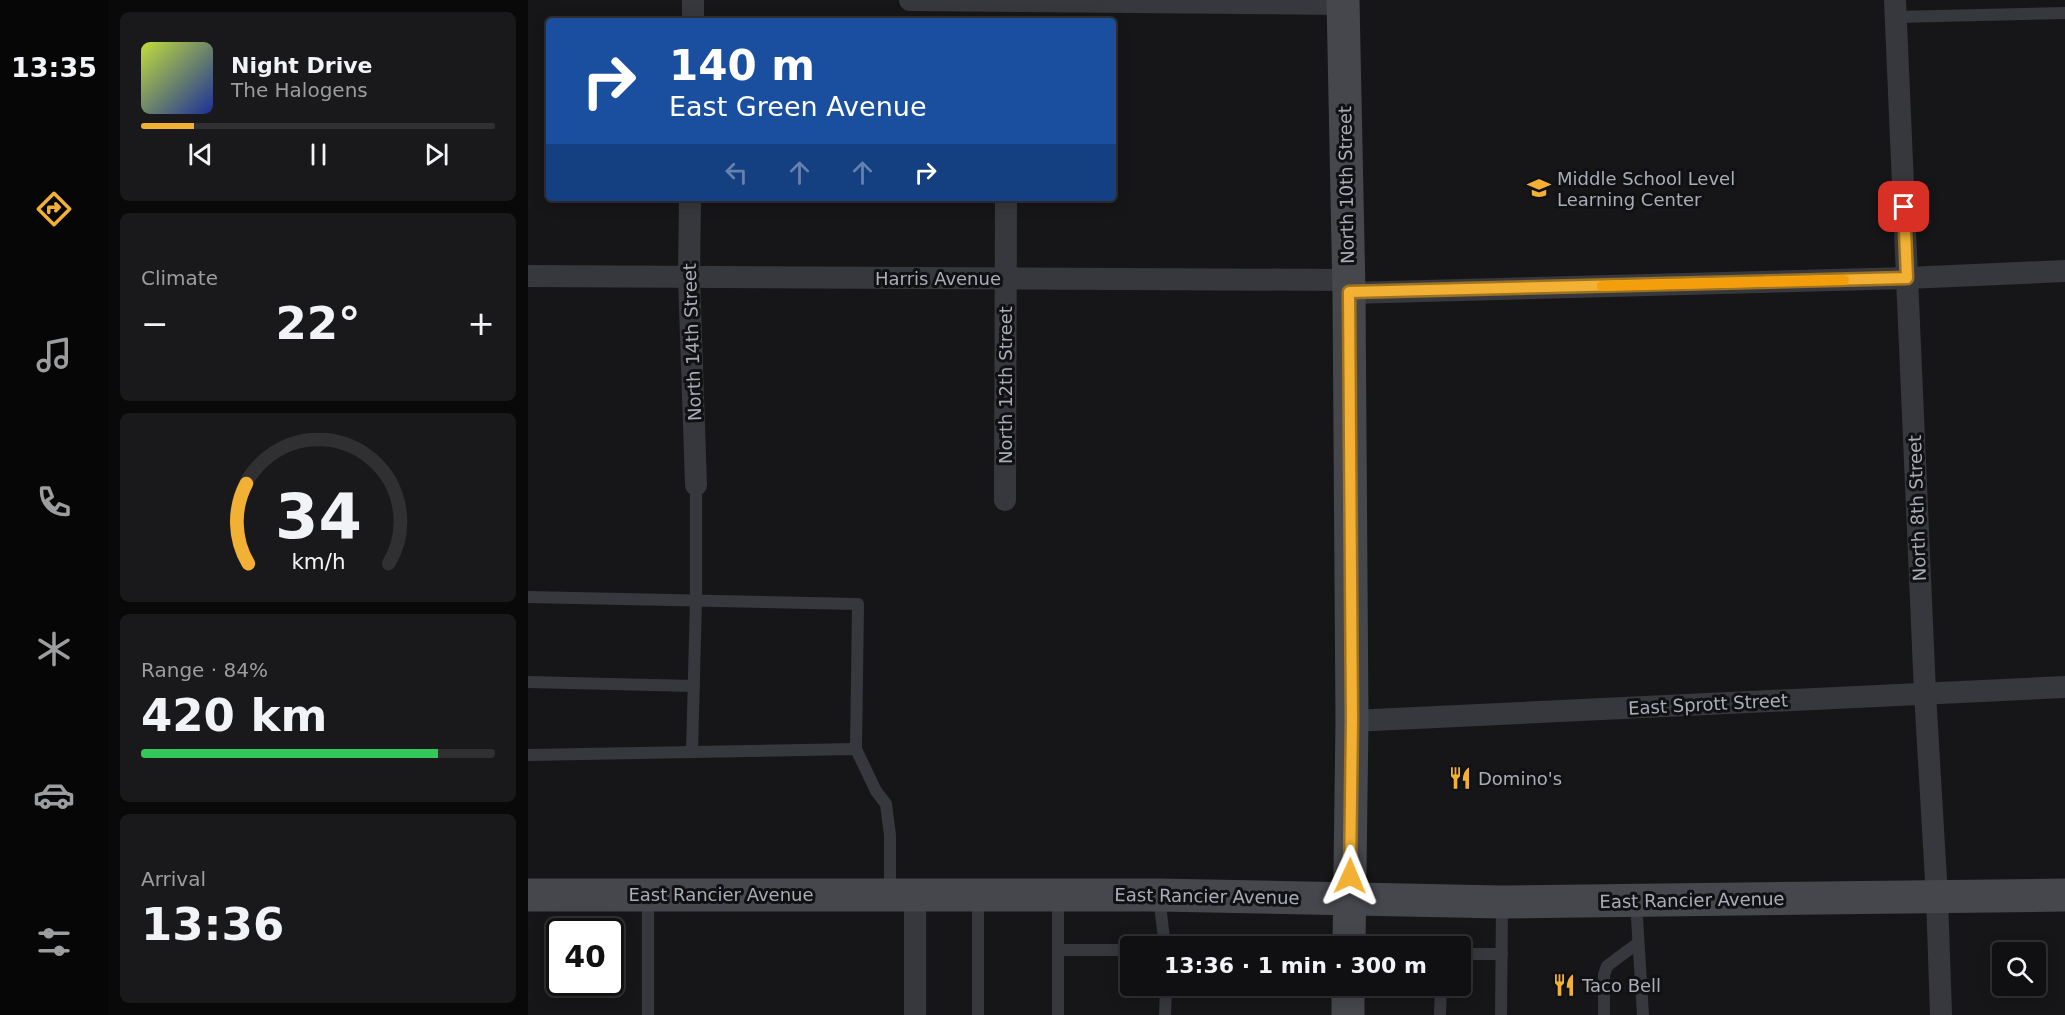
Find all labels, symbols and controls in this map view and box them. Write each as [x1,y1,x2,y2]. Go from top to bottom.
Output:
text: 140 m [669,41,815,90]
icon: right [570,42,648,120]
text: 13:35 [11,52,97,83]
text: Night Drive [231,53,372,78]
text: The Halogens [231,78,368,102]
text: East Green Avenue [669,91,927,122]
street label: North 10th Street [1334,106,1358,264]
icon: previous [184,138,217,171]
icon: pause [302,138,335,171]
icon: next [420,138,453,171]
icon: left [720,156,753,189]
icon: ahead [783,156,816,189]
icon: ahead [846,156,879,189]
icon: right [909,156,942,189]
place label: Middle School Level Learning Center [1557,168,1735,210]
school or university icon: Middle School Level Learning Center [1526,175,1552,201]
pin [1878,181,1929,232]
icon: directions [33,188,75,230]
icon: arrive [1887,190,1920,223]
street label: North 14th Street [679,263,705,421]
text: Climate [141,266,218,290]
street label: Harris Avenue [875,268,1001,289]
text: 22° [275,297,361,350]
text: − [141,304,169,343]
text: + [467,304,495,343]
street label: North 12th Street [995,306,1016,464]
icon: music [33,334,75,376]
street label: North 8th Street [1904,434,1930,582]
icon: phone [33,481,75,523]
text: 34 [275,481,361,554]
text: km/h [291,550,345,575]
icon: climate [33,628,75,670]
text: Range · 84% [141,658,268,682]
text: 420 km [141,689,327,742]
street label: East Sprott Street [1628,689,1788,719]
restaurant icon: Domino's [1447,765,1473,791]
place label: Domino's [1478,768,1562,789]
icon: car [33,774,75,816]
position arrow [1318,844,1382,908]
text: Arrival [141,867,206,891]
street label: East Rancier Avenue [628,884,814,905]
street label: East Rancier Avenue [1114,884,1300,908]
street label: East Rancier Avenue [1599,888,1785,912]
text: 13:36 [141,898,284,951]
speed limit sign: 40 [546,918,624,996]
icon: filters [33,921,75,963]
map controls [1992,942,2046,996]
button: search [1992,942,2046,996]
text: 13:36 · 1 min · 300 m [1164,953,1427,978]
restaurant icon: Taco Bell [1551,972,1577,998]
place label: Taco Bell [1581,975,1661,996]

